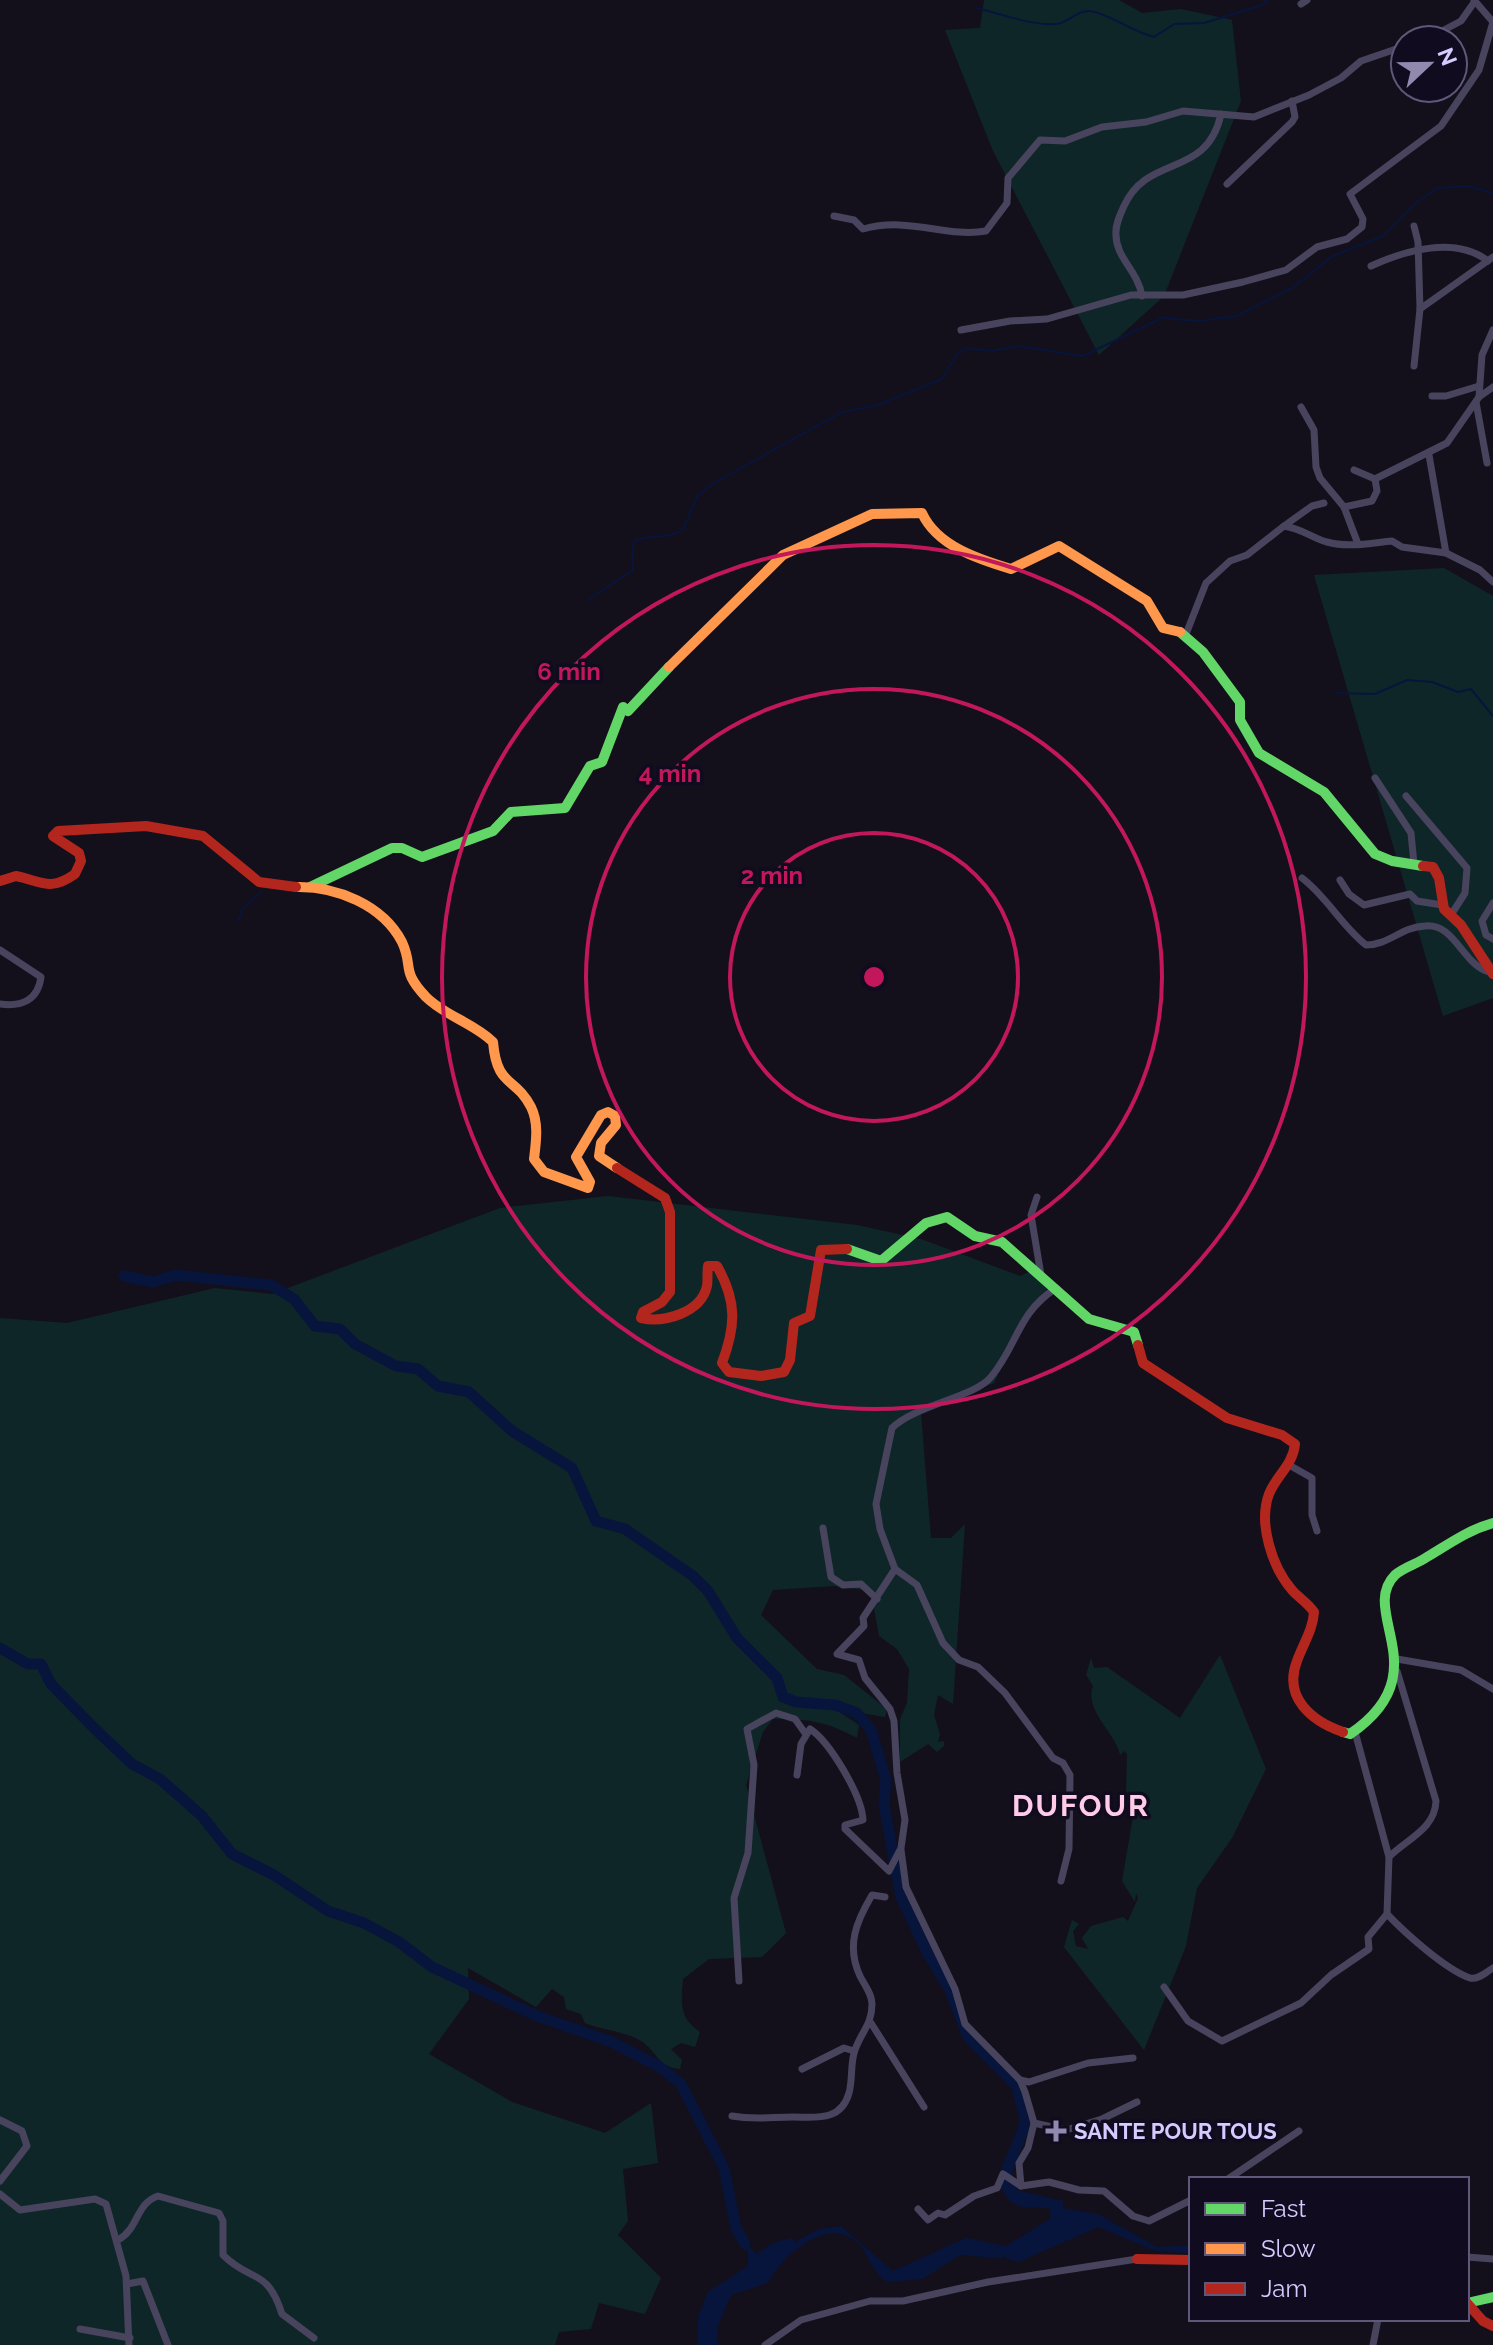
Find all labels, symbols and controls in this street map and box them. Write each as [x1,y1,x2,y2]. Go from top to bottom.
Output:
north arrow [1389,24,1469,104]
text: N [1432,44,1463,69]
text: 6 min [537,657,601,686]
text: 4 min [639,759,701,788]
text: 2 min [741,861,803,890]
centre of rings [860,963,888,991]
district label: DUFOUR [1012,1788,1150,1823]
place label: SANTE POUR TOUS [1074,2118,1277,2144]
marker: SANTE POUR TOUS [1045,2120,1067,2142]
legend [1189,2177,1469,2321]
text: Fast [1261,2194,1306,2223]
text: Slow [1261,2234,1316,2263]
text: Jam [1261,2274,1307,2303]

